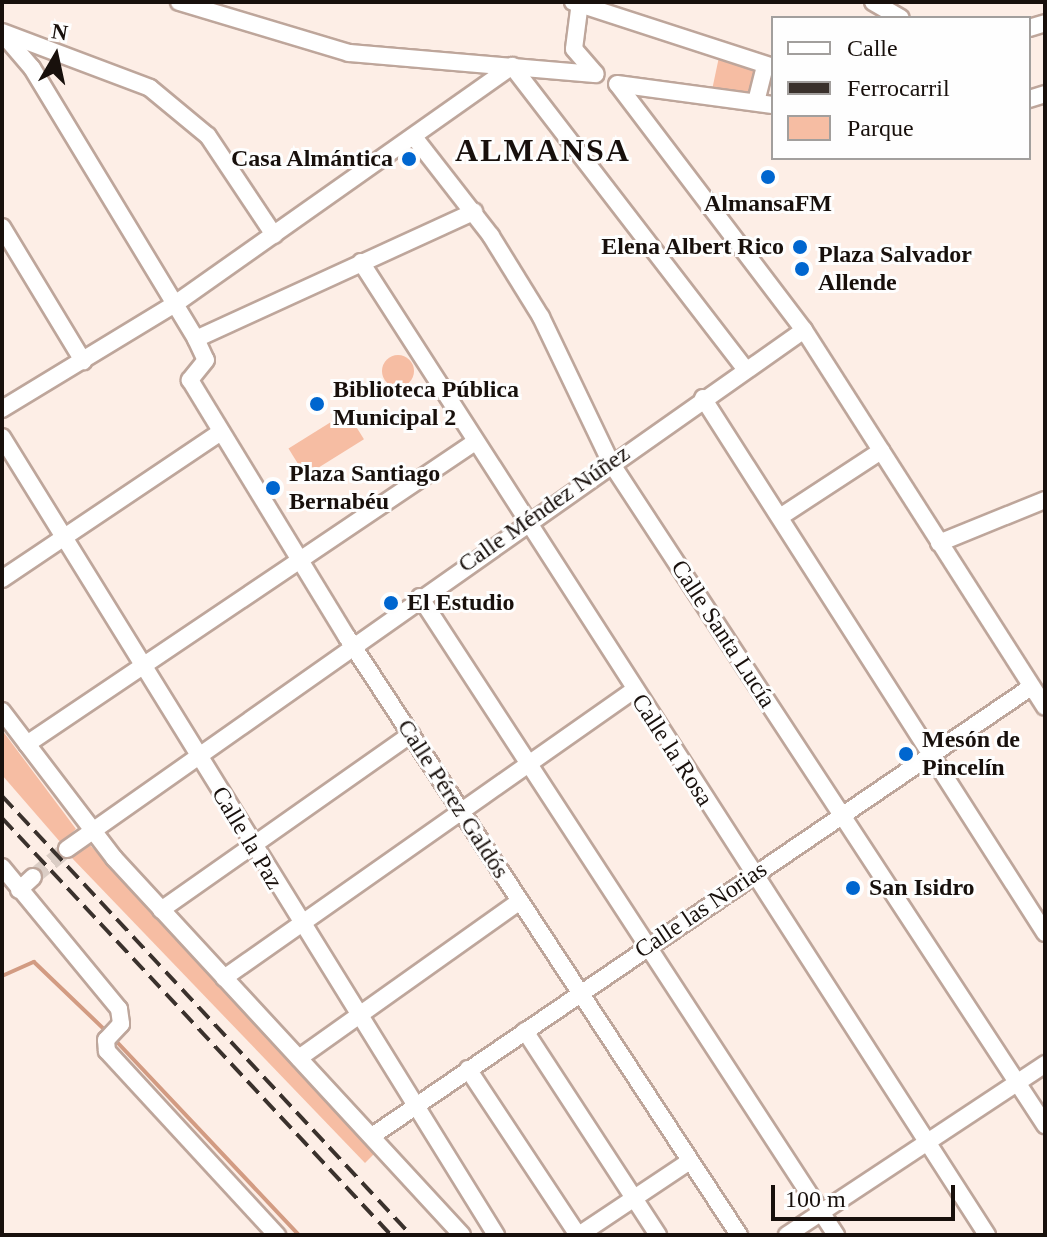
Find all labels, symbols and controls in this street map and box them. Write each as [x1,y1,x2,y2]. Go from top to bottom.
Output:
north arrow [16,16,96,96]
legend [771,16,1031,160]
text: N [50,18,70,45]
text: Calle [847,35,898,61]
text: Ferrocarril [847,75,950,101]
text: Parque [847,115,914,141]
district label: ALMANSA [455,131,631,169]
place label: Casa Almántica [230,145,393,173]
marker: Casa Almántica [400,150,418,168]
marker: AlmansaFM [759,168,777,186]
place label: AlmansaFM [704,190,832,218]
place label: Elena Albert Rico [600,233,784,261]
marker: Elena Albert Rico [791,238,809,256]
place label: Plaza Salvador Allende [818,241,972,297]
marker: Plaza Salvador Allende [793,260,811,278]
place label: Biblioteca Pública Municipal 2 [333,376,519,432]
marker: Biblioteca Pública Municipal 2 [308,395,326,413]
street label: Calle Méndez Núñez [453,439,635,579]
place label: Plaza Santiago Bernabéu [289,460,440,516]
marker: Plaza Santiago Bernabéu [264,479,282,497]
street label: Calle Santa Lucía [664,555,782,713]
place label: El Estudio [407,589,514,617]
marker: El Estudio [382,594,400,612]
street label: Calle la Rosa [625,688,719,812]
street label: Calle Pérez Galdós [391,714,515,884]
place label: Mesón de Pincelín [922,726,1020,782]
marker: Mesón de Pincelín [897,745,915,763]
street label: Calle la Paz [205,781,289,895]
street label: Calle las Norias [629,855,773,965]
place label: San Isidro [869,874,975,902]
marker: San Isidro [844,879,862,897]
scale bar [775,1169,959,1219]
text: 100 m [785,1186,846,1212]

